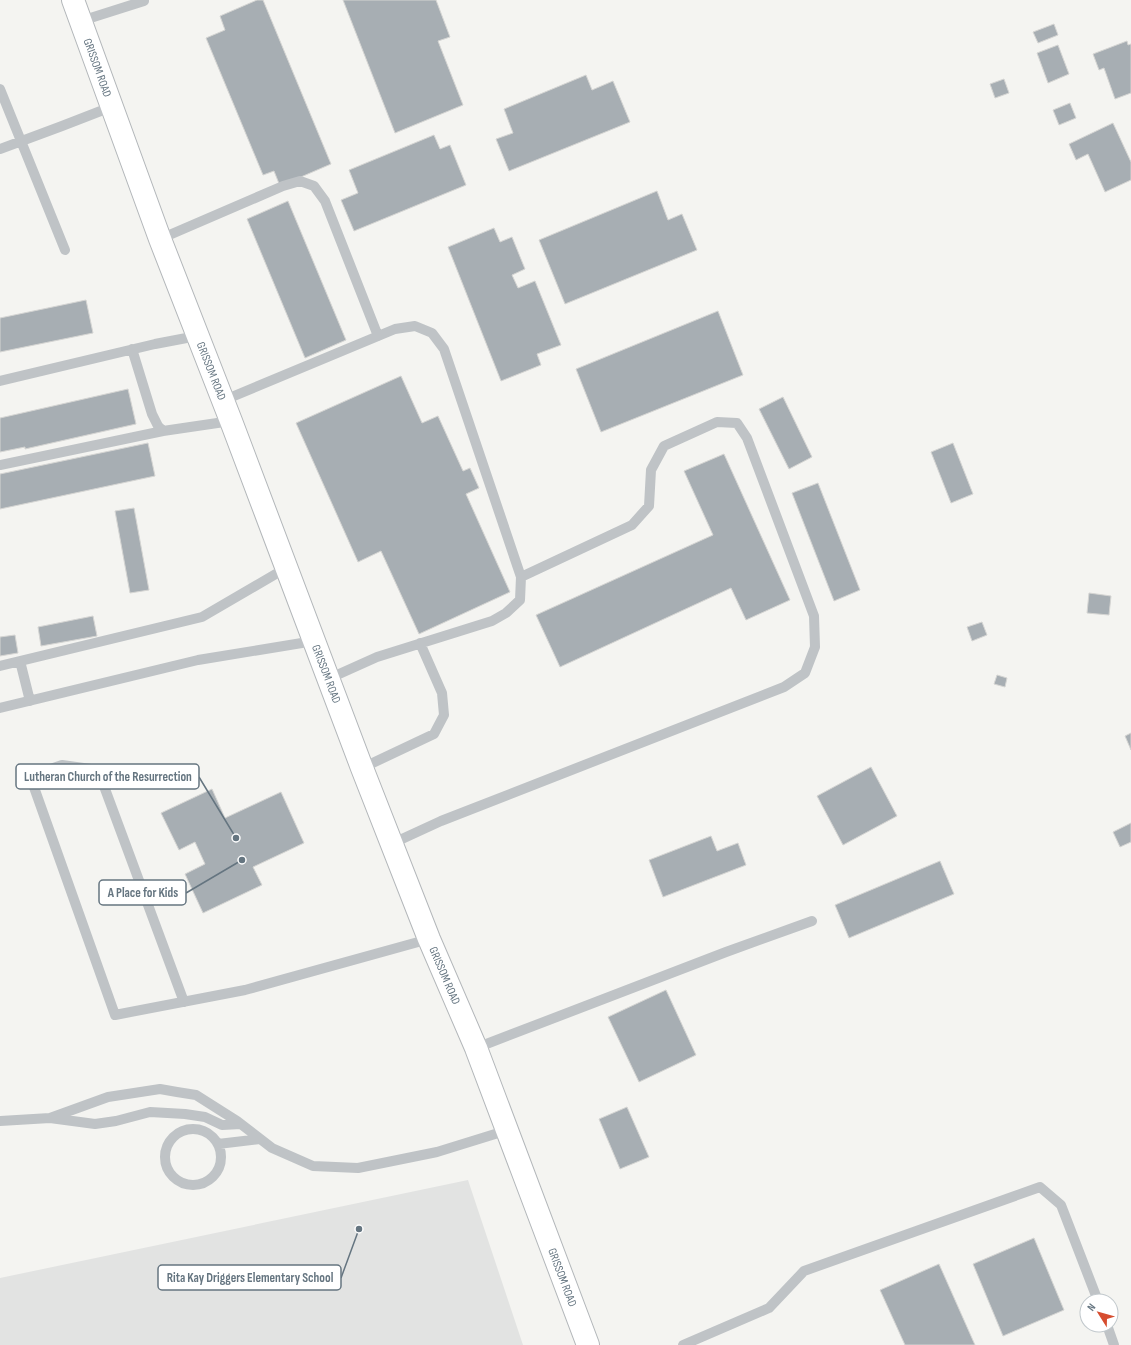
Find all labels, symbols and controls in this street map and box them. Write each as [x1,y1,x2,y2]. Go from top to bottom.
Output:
street label: GRISSOM ROAD [80,36,115,99]
street label: GRISSOM ROAD [193,340,230,402]
street label: GRISSOM ROAD [309,642,344,705]
callout: Lutheran Church of the Resurrection [16,764,199,789]
text: Lutheran Church of the Resurrection [24,769,192,785]
callout: A Place for Kids [99,880,186,905]
text: A Place for Kids [107,885,178,901]
street label: GRISSOM ROAD [426,944,464,1007]
street label: GRISSOM ROAD [545,1246,580,1309]
callout: Rita Kay Driggers Elementary School [158,1265,341,1290]
text: Rita Kay Driggers Elementary School [167,1270,334,1286]
north arrow [1079,1293,1119,1333]
text: N [1084,1301,1098,1314]

